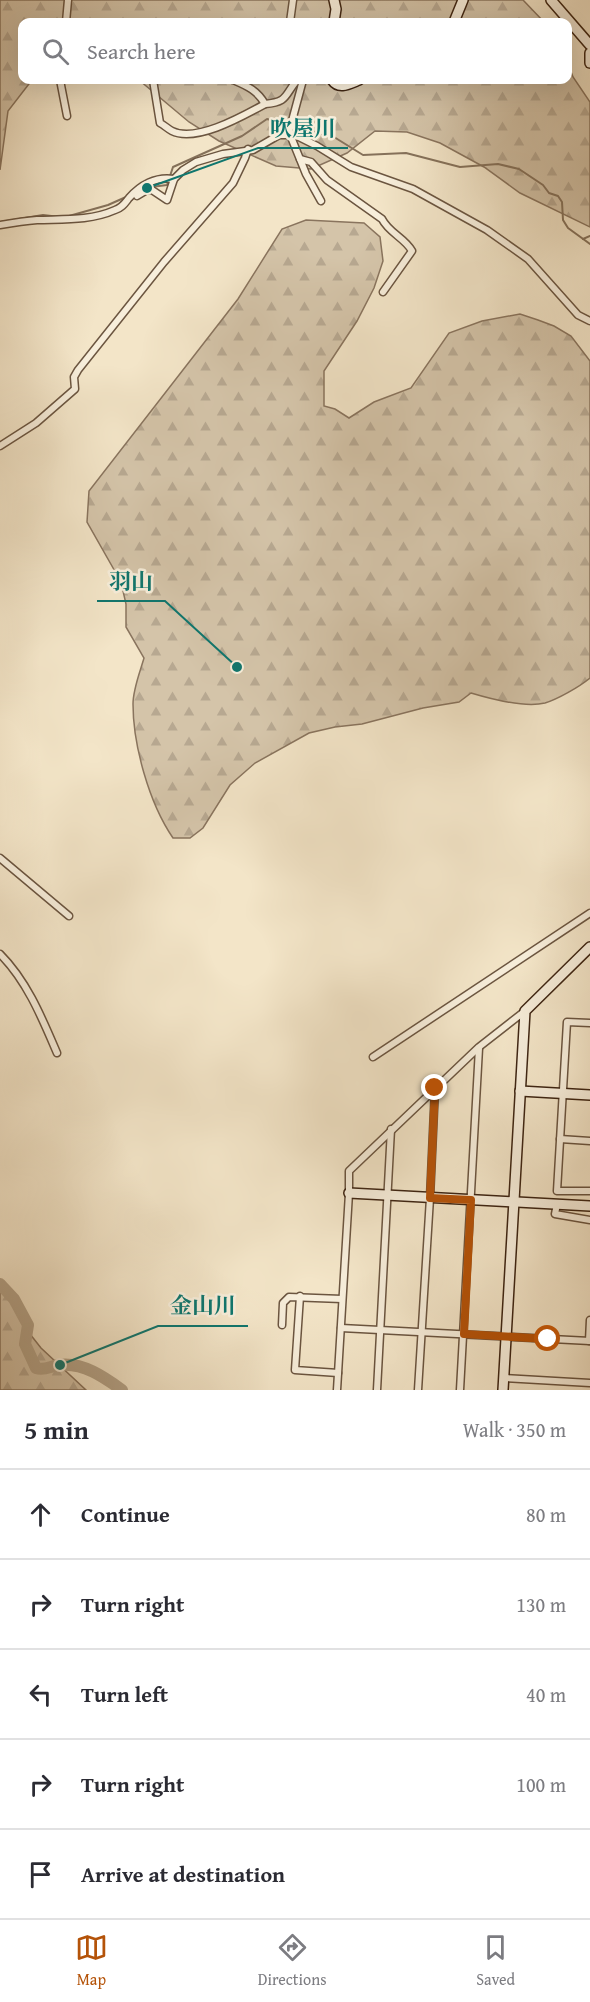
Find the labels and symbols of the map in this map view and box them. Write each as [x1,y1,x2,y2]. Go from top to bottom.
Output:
callout: 吹屋川 [258,108,348,148]
text: 吹屋川 [270,112,336,144]
callout: 羽山 [97,561,165,601]
text: 羽山 [109,565,153,597]
route end [421,1074,447,1100]
callout: 金山川 [158,1286,248,1326]
text: 金山川 [170,1289,236,1321]
route start [534,1325,560,1351]

